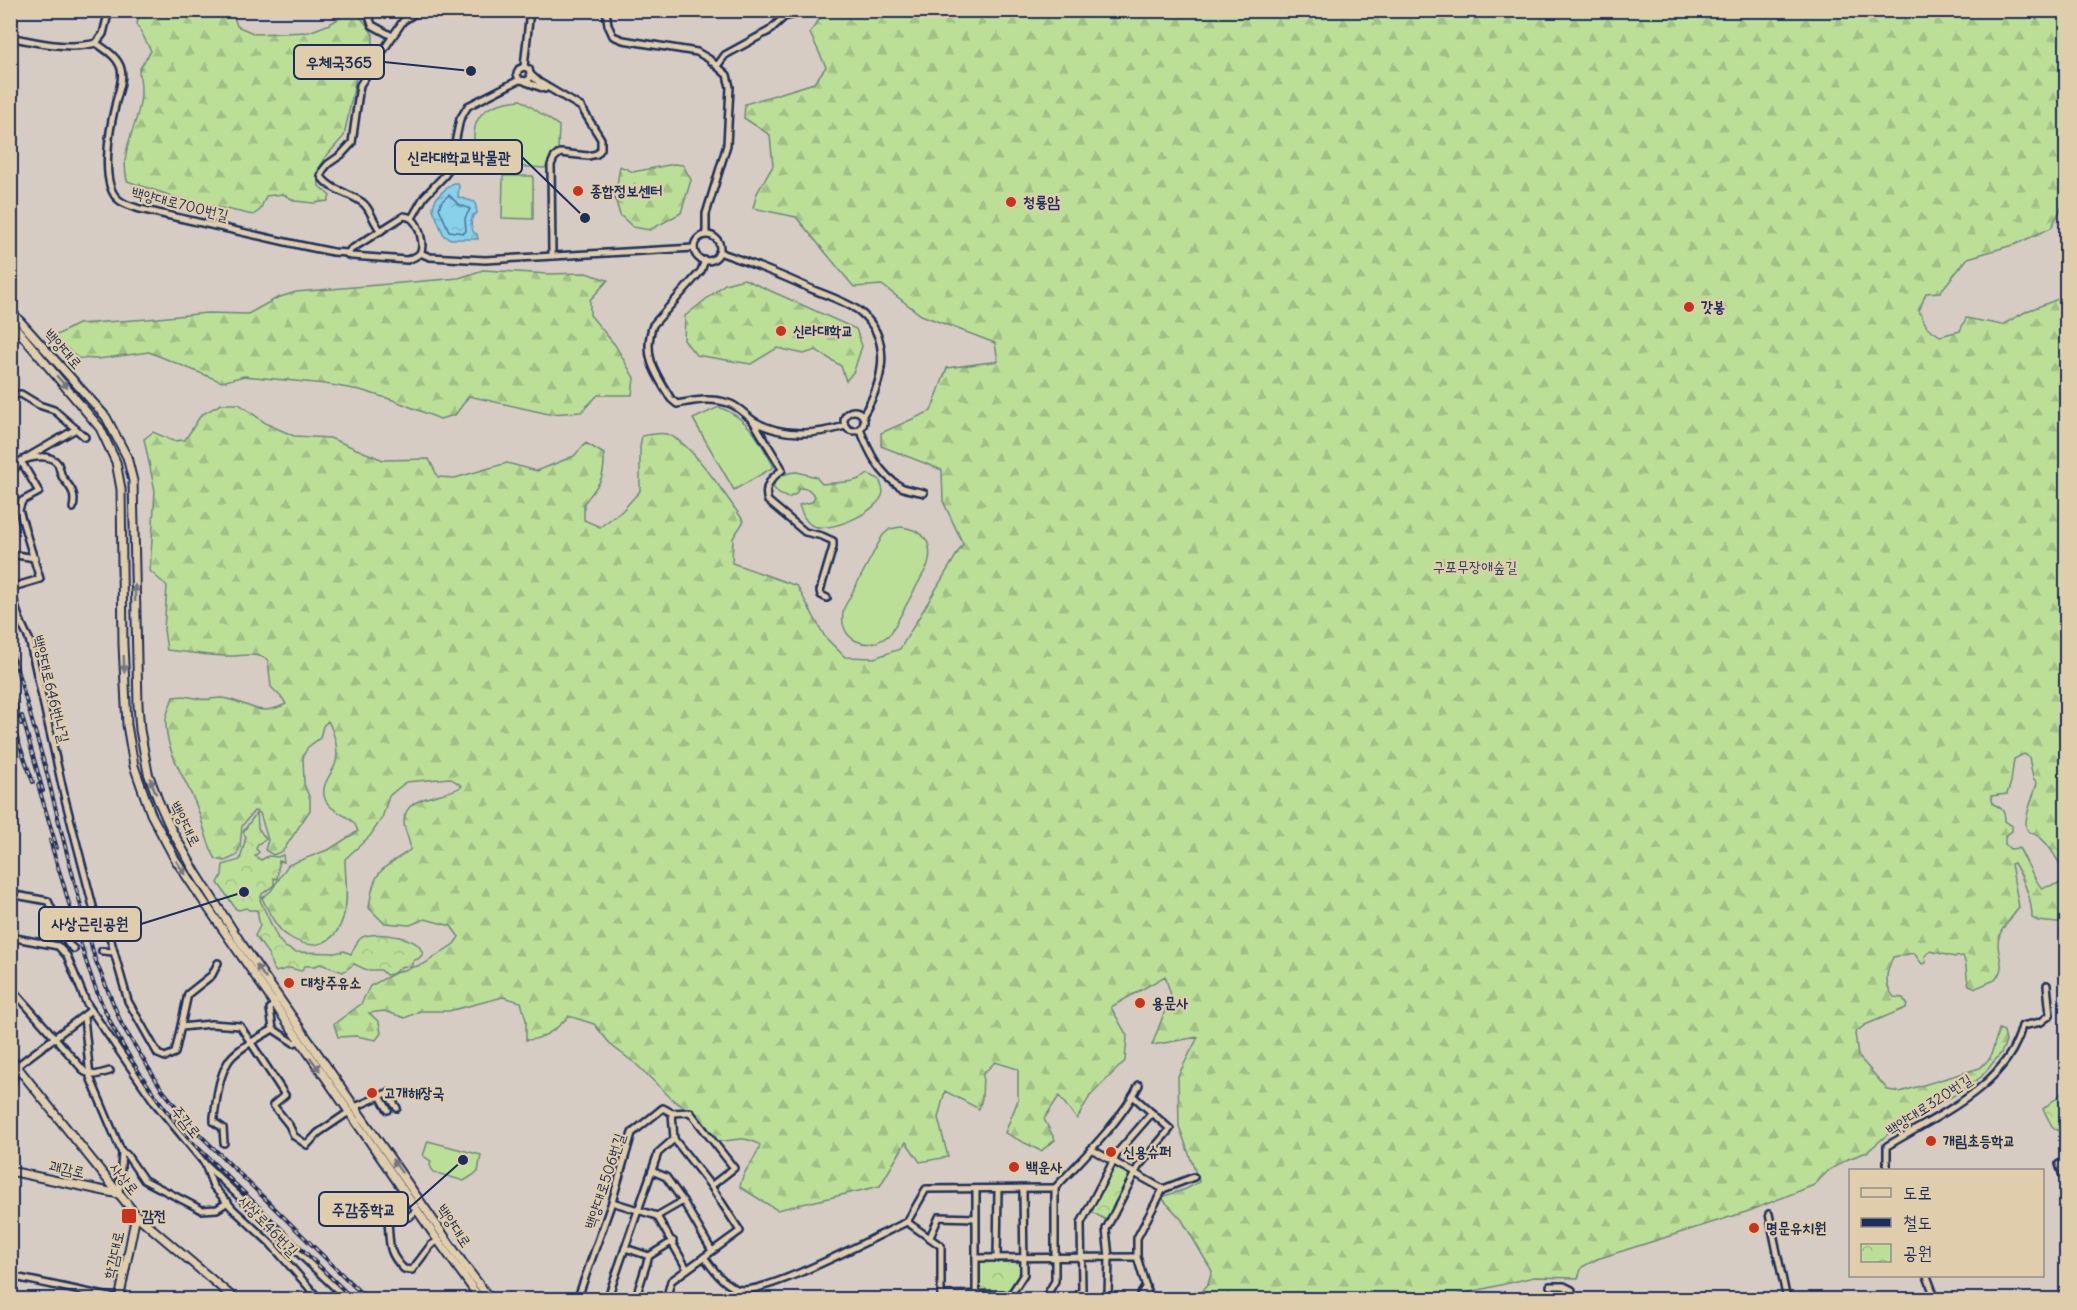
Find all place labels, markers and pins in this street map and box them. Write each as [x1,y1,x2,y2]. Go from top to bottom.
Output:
callout: 우체국365 [294,45,384,79]
callout: 신라대학교박물관 [395,140,522,174]
place label: 종합정보센터 [590,181,662,200]
marker: 종합정보센터 [571,184,585,198]
place label: 청룡암 [1023,192,1060,211]
marker: 청룡암 [1004,195,1018,209]
place label: 갓봉 [1701,297,1725,316]
marker: 갓봉 [1682,300,1696,314]
place label: 신라대학교 [793,321,853,340]
marker: 신라대학교 [774,324,788,338]
callout: 사상근린공원 [39,907,141,941]
place label: 대창주유소 [301,973,361,992]
marker: 대창주유소 [282,976,296,990]
place label: 용문사 [1152,993,1188,1012]
marker: 용문사 [1133,996,1147,1010]
place label: 고개해장국 [384,1083,444,1102]
marker: 고개해장국 [365,1086,379,1100]
place label: 개림초등학교 [1943,1131,2015,1150]
marker: 개림초등학교 [1924,1134,1938,1148]
place label: 신용슈퍼 [1123,1142,1171,1161]
marker: 신용슈퍼 [1104,1145,1118,1159]
place label: 백운사 [1026,1157,1062,1176]
marker: 백운사 [1007,1160,1021,1174]
callout: 주감중학교 [319,1192,408,1226]
place label: 감전 [142,1206,166,1225]
marker: 감전 [120,1207,138,1225]
place label: 명문유치원 [1766,1218,1826,1237]
marker: 명문유치원 [1747,1221,1761,1235]

